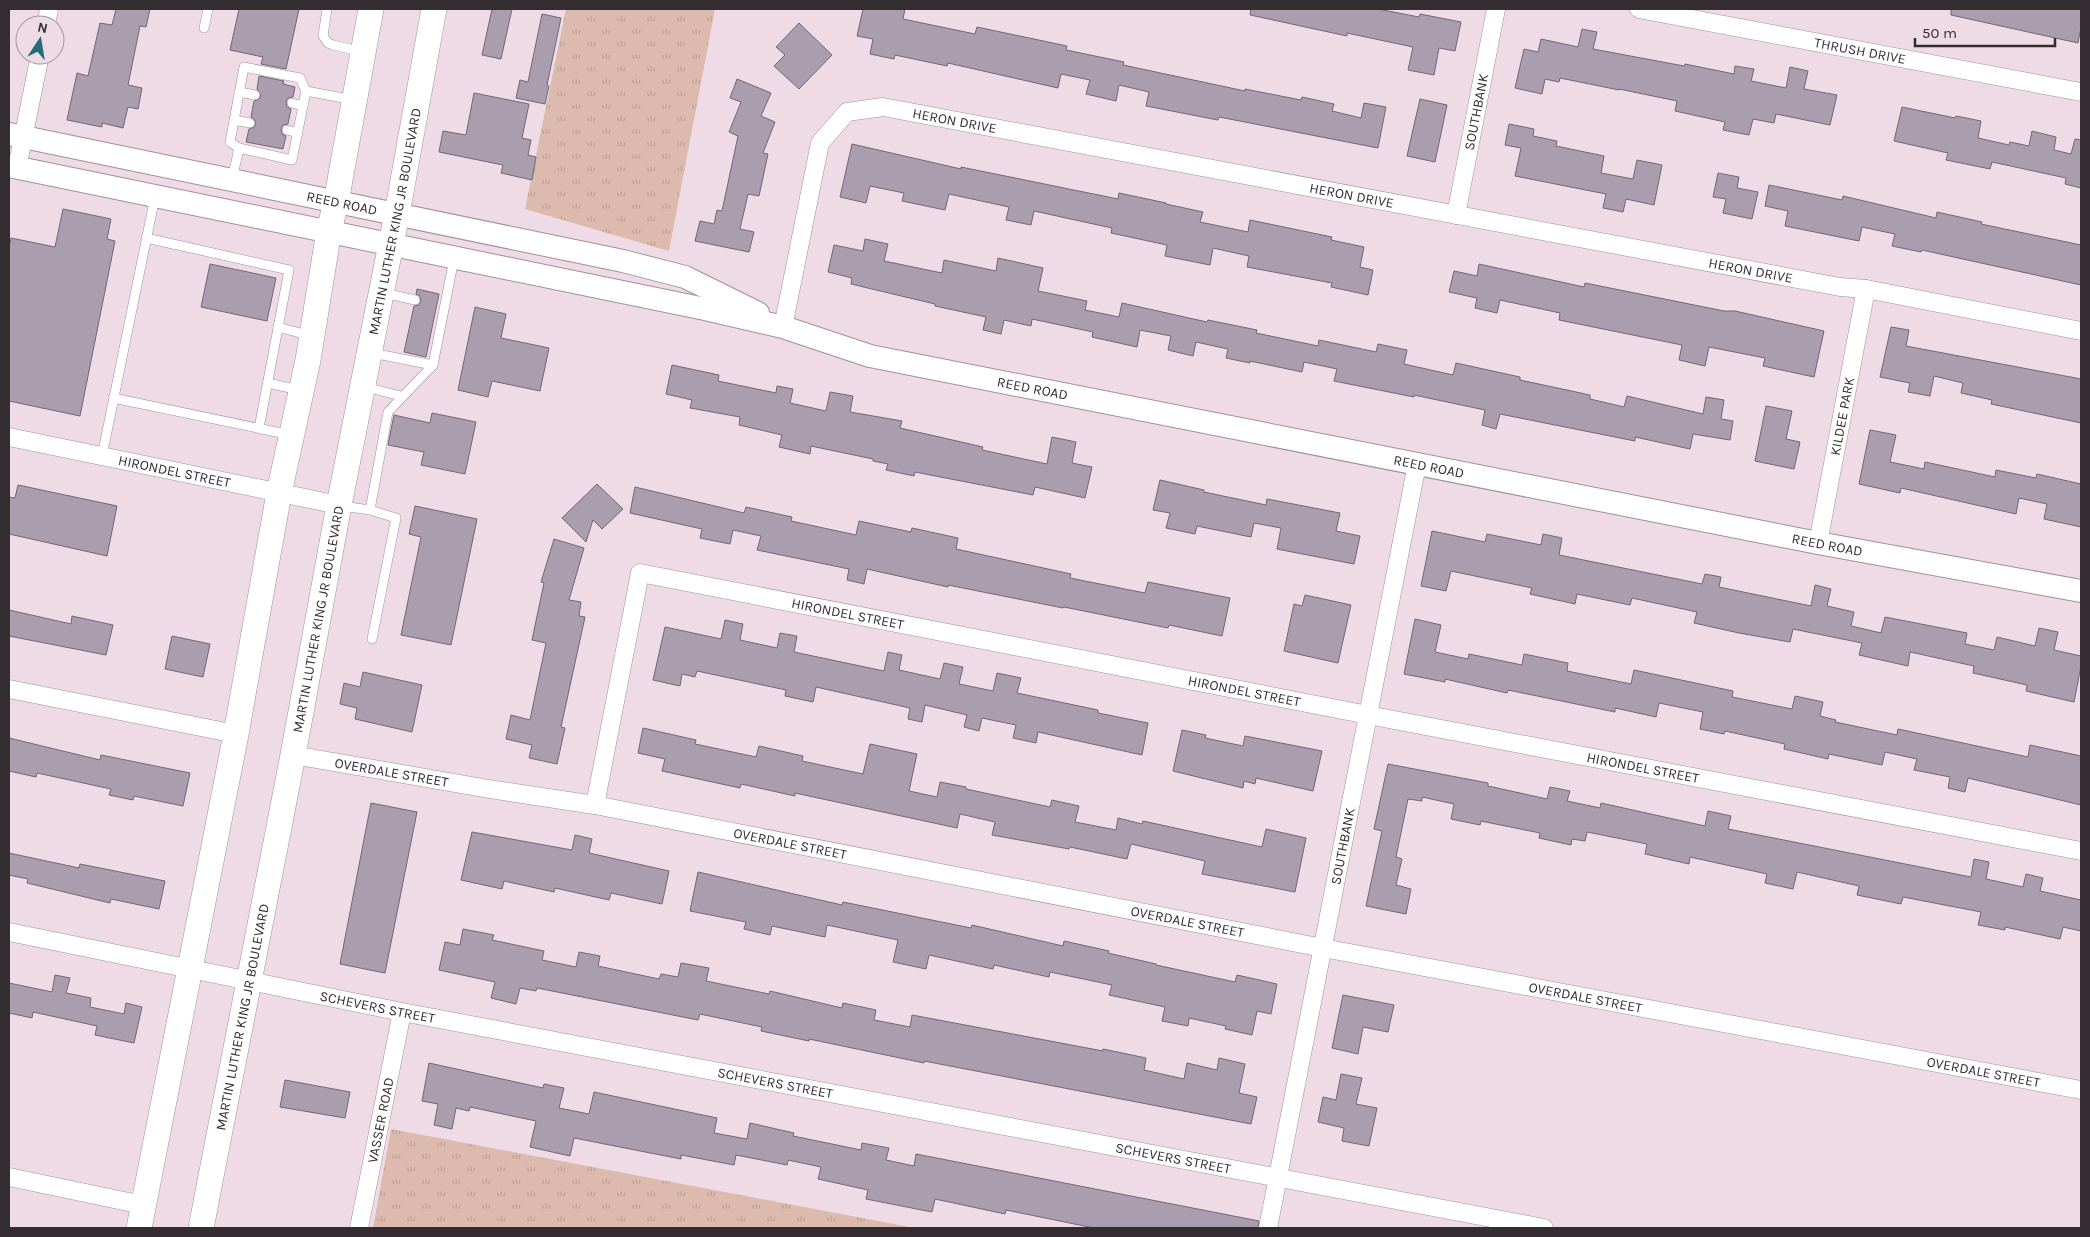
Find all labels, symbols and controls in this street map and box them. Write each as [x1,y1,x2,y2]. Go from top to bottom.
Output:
north arrow [15,15,65,65]
scale bar [1915,15,2055,47]
text: N [36,18,49,37]
text: 50 m [1922,24,1957,42]
street label: THRUSH DRIVE [1813,34,1907,68]
street label: SOUTHBANK [1461,72,1492,152]
street label: HERON DRIVE [911,105,998,137]
street label: MARTIN LUTHER KING JR BOULEVARD [365,107,425,337]
street label: HERON DRIVE [1308,179,1395,212]
street label: REED ROAD [305,188,379,219]
street label: HERON DRIVE [1707,254,1794,287]
street label: REED ROAD [996,373,1069,404]
street label: KILDEE PARK [1827,375,1858,457]
street label: REED ROAD [1392,451,1466,482]
street label: HIRONDEL STREET [117,452,232,491]
street label: MARTIN LUTHER KING JR BOULEVARD [289,504,348,734]
street label: REED ROAD [1790,530,1864,560]
street label: HIRONDEL STREET [790,595,905,633]
street label: HIRONDEL STREET [1186,672,1302,711]
street label: HIRONDEL STREET [1585,749,1701,787]
street label: OVERDALE STREET [333,754,450,791]
street label: SOUTHBANK [1327,806,1359,886]
street label: OVERDALE STREET [732,824,848,863]
street label: MARTIN LUTHER KING JR BOULEVARD [212,902,273,1132]
street label: OVERDALE STREET [1129,902,1246,941]
street label: OVERDALE STREET [1527,979,1643,1017]
street label: SCHEVERS STREET [318,987,436,1027]
street label: OVERDALE STREET [1925,1053,2042,1091]
street label: SCHEVERS STREET [716,1064,834,1102]
street label: VASSER ROAD [364,1076,398,1165]
street label: SCHEVERS STREET [1114,1139,1232,1178]

